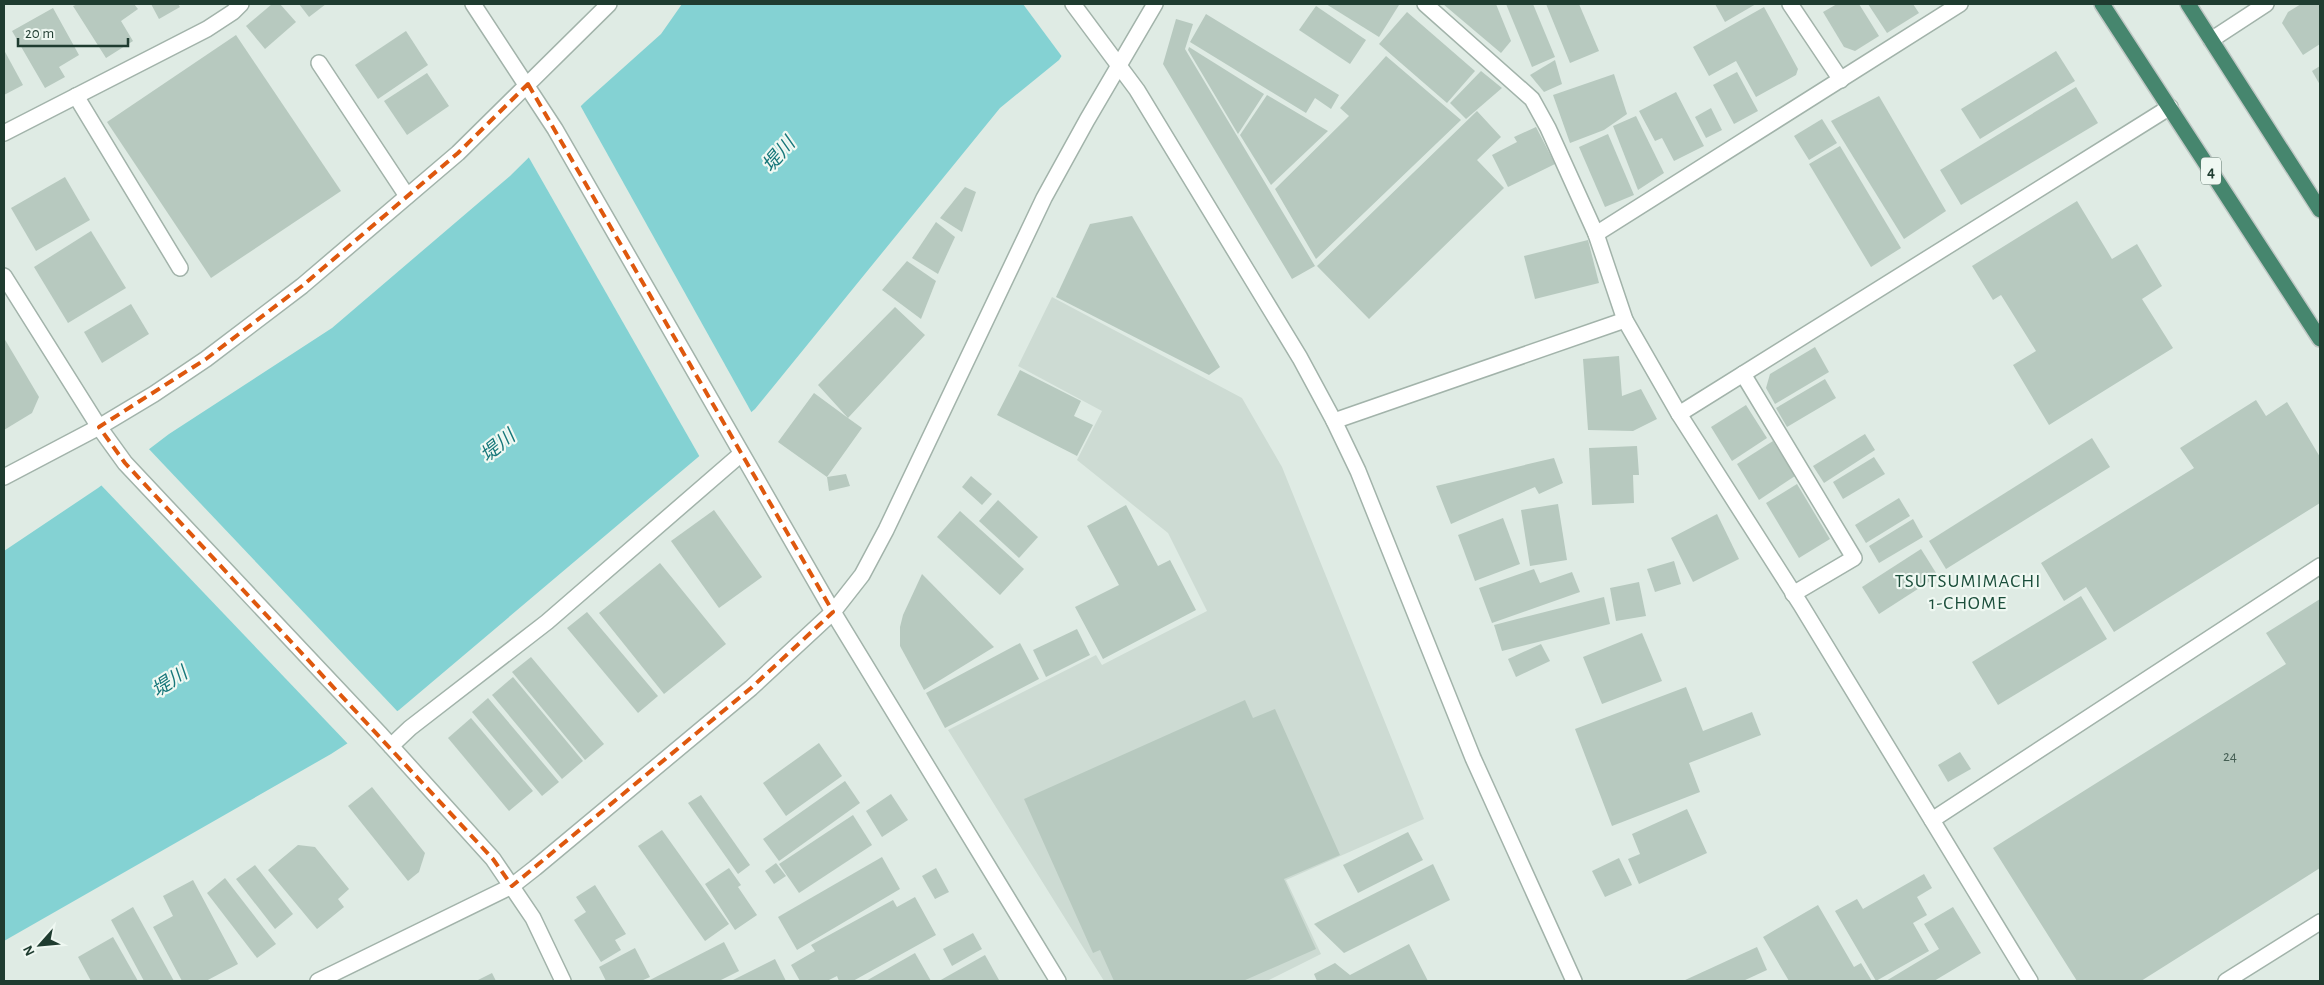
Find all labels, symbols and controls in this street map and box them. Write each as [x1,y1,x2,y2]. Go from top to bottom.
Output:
scale bar [18,15,128,47]
text: 20 m [25,26,54,41]
water label: 堤川 [759,132,800,176]
road number: 4 [2201,158,2221,185]
water label: 堤川 [477,425,520,466]
district label: TSUTSUMIMACHI 1-CHOME [1895,572,2041,613]
water label: 堤川 [148,662,193,701]
house number: 24 [2223,749,2237,764]
north arrow [15,920,65,970]
text: N [21,943,38,958]

